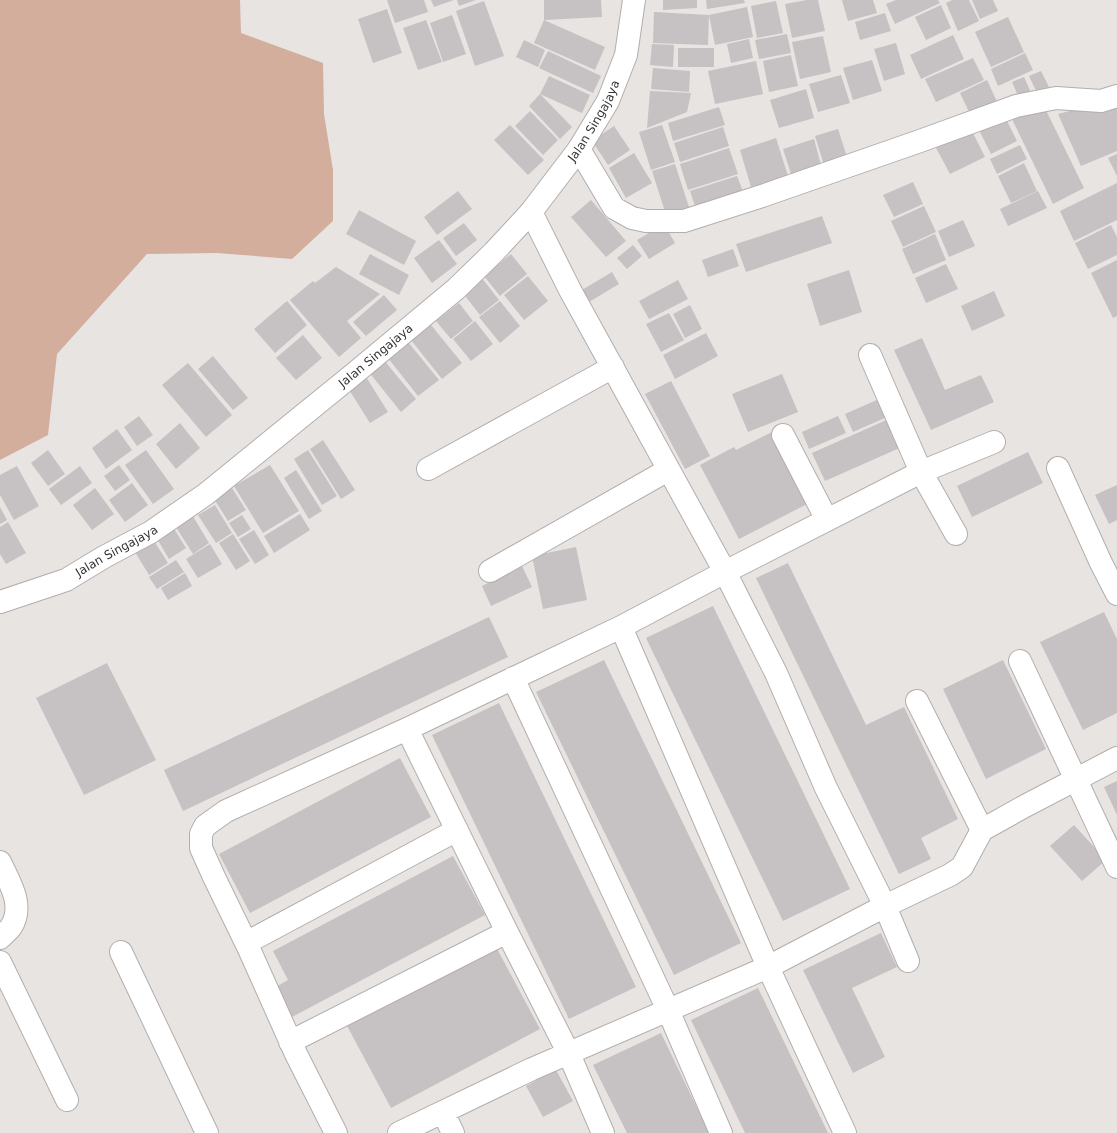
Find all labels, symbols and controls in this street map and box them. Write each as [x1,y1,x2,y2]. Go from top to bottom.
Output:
street label: Jalan Singajaya [564,78,622,165]
street label: Jalan Singajaya [335,321,415,391]
street label: Jalan Singajaya [72,522,160,580]

